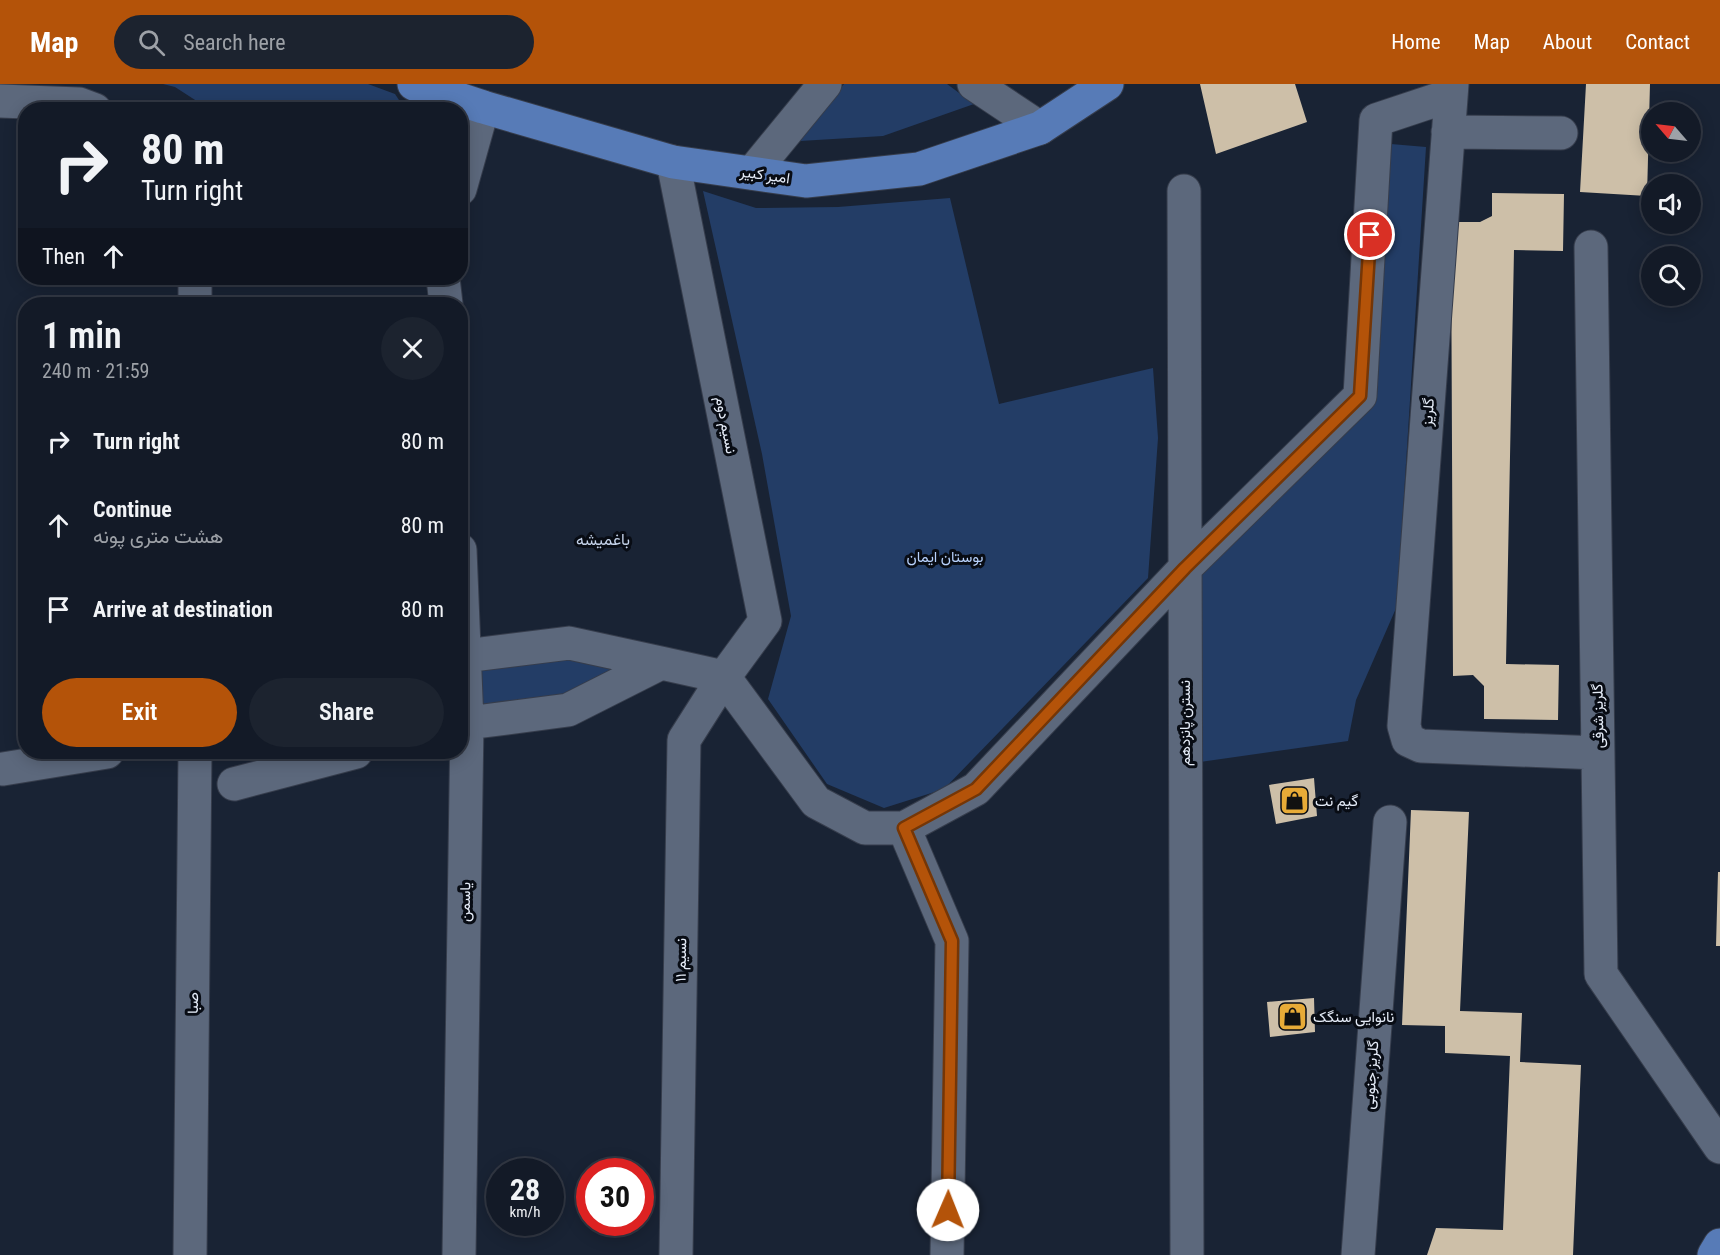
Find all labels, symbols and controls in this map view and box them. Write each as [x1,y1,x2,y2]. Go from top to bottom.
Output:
search box [114,15,534,69]
text: Map [30,26,78,59]
icon: search [135,26,168,59]
text: Search here [183,30,286,55]
text: Home [1391,30,1441,54]
text: Map [1474,30,1510,54]
text: About [1543,30,1592,54]
text: Contact [1625,30,1690,54]
north arrow [1641,102,1701,162]
map controls [1641,102,1701,306]
text: 80 m [141,125,224,174]
icon: right [42,126,120,204]
street label: امیر کبیر [738,162,791,187]
button: sound [1641,174,1701,234]
text: Turn right [141,175,243,207]
pin [1344,209,1395,260]
icon: arrive [1353,218,1386,251]
icon: ahead [97,240,130,273]
text: Then [42,244,85,269]
button: search [1641,246,1701,306]
text: 1 min [42,315,122,357]
button: close [381,317,444,380]
text: 240 m · 21:59 [42,359,149,383]
street label: نسیم دوم [711,395,740,455]
street label: گلریز [1418,397,1438,428]
icon: right [42,425,75,458]
text: Turn right [93,429,180,454]
text: 80 m [401,429,444,454]
text: Continue [93,497,172,522]
icon: ahead [42,509,75,542]
text: 80 m [401,513,444,538]
text: هشت متری پونه [93,524,224,548]
district label: باغمیشه [576,530,630,549]
park label: بوستان ایمان [906,548,984,566]
icon: arrive [42,593,75,626]
text: Arrive at destination [93,597,273,622]
text: 80 m [401,597,444,622]
button: Exit [42,678,237,747]
button: Share [249,678,444,747]
street label: نسترن پانزدهم [1176,680,1195,766]
street label: گلریز شرقی [1588,683,1609,749]
shop icon: گیم نت [1278,785,1310,817]
place label: گیم نت [1315,792,1359,811]
street label: یاسمن [456,882,475,922]
street label: نسیم ۱۱ [672,938,691,982]
street label: صبا [184,992,202,1014]
shop icon: نانوایی سنگک [1276,1001,1308,1033]
place label: نانوایی سنگک [1313,1008,1394,1027]
street label: گلریز جنوبی [1360,1040,1383,1110]
speed limit sign: 30 [576,1158,654,1236]
text: 28 [510,1172,540,1207]
position arrow [916,1178,980,1242]
text: km/h [510,1203,540,1221]

